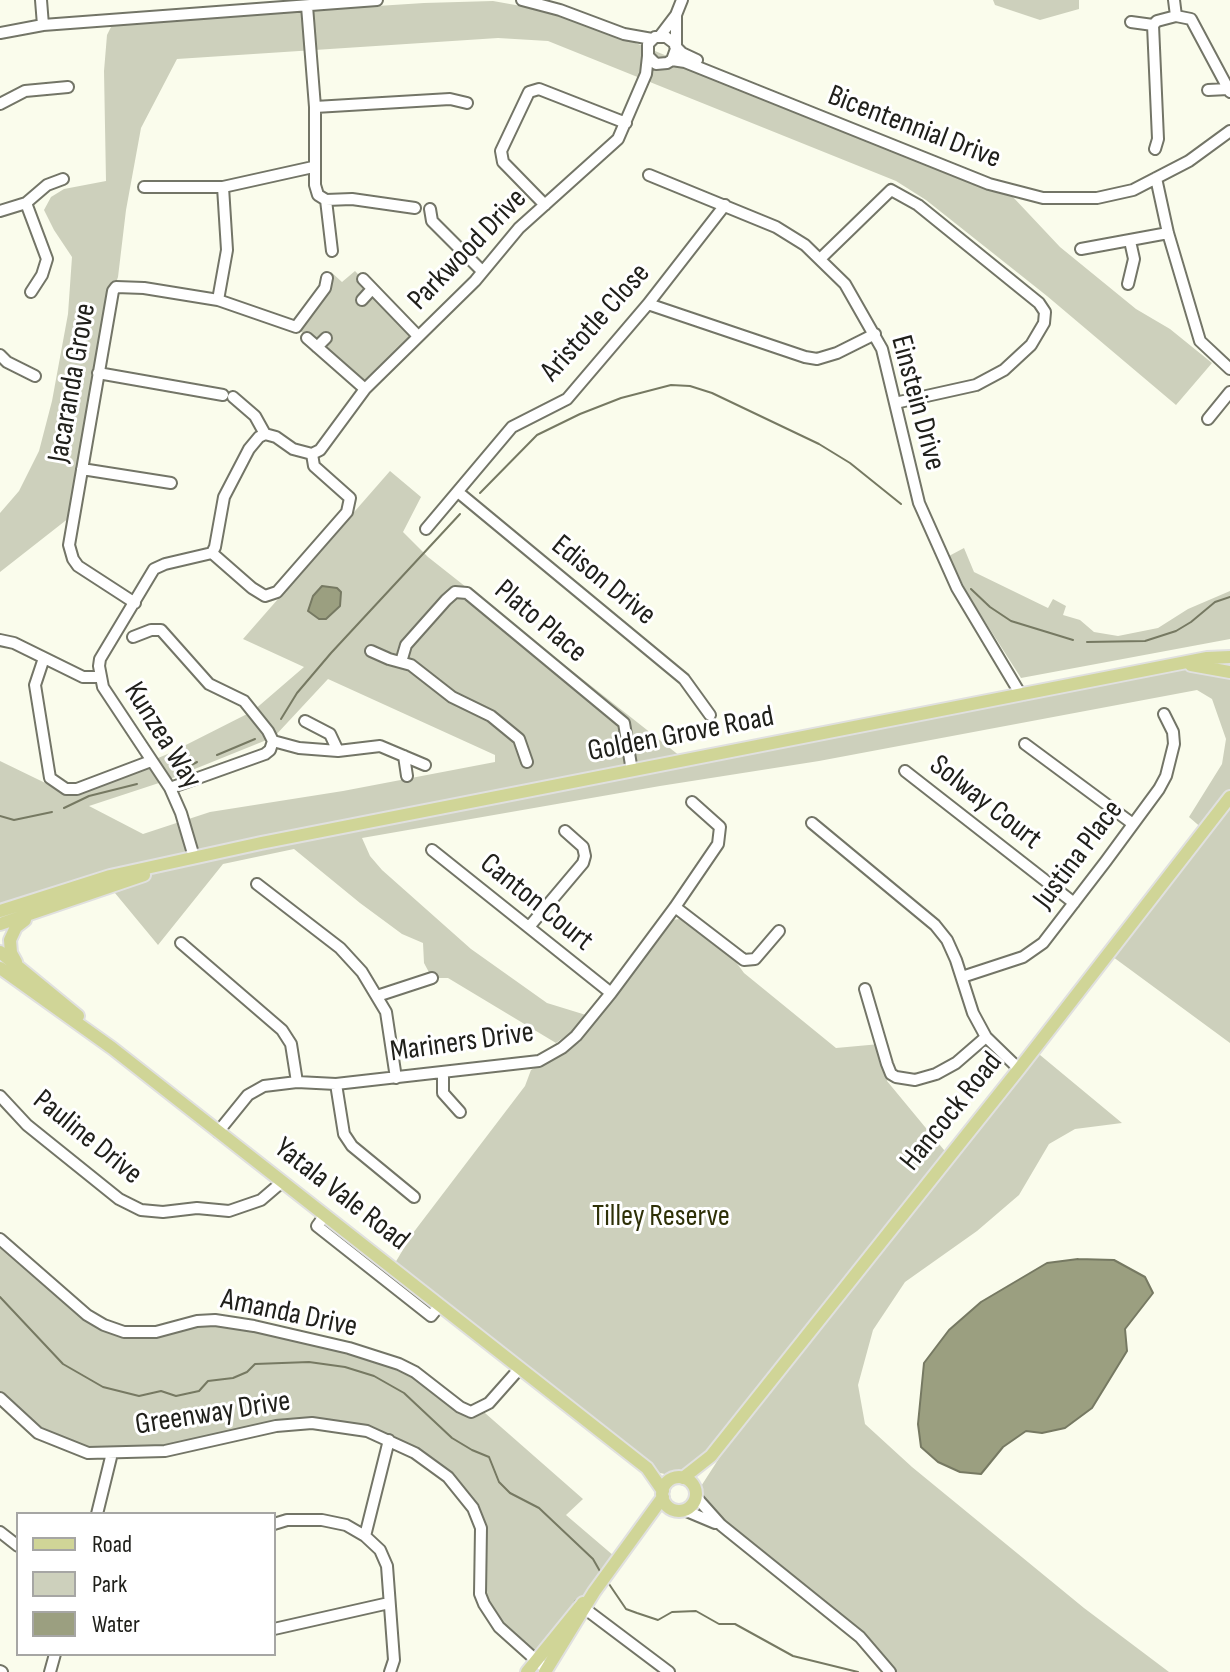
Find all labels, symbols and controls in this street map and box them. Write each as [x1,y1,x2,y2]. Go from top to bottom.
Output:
street label: Bicentennial Drive [822,79,1006,177]
street label: Parkwood Drive [401,182,535,318]
street label: Aristotle Close [534,256,658,390]
street label: Jacaranda Grove [41,301,105,465]
street label: Einstein Drive [882,332,952,474]
street label: Edison Drive [544,528,662,634]
street label: Plato Place [486,573,594,671]
street label: Kunzea Way [115,676,209,796]
street label: Golden Grove Road [585,699,777,771]
street label: Solway Court [922,748,1048,858]
street label: Justina Place [1026,793,1132,917]
street label: Canton Court [472,847,600,959]
street label: Mariners Drive [388,1015,536,1071]
street label: Hancock Road [893,1045,1011,1179]
street label: Pauline Drive [25,1083,149,1193]
street label: Yatala Vale Road [266,1131,416,1259]
park label: Tilley Reserve [592,1199,730,1235]
street label: Amanda Drive [218,1282,360,1346]
street label: Greenway Drive [133,1384,293,1444]
legend [16,1512,276,1656]
text: Road [92,1530,132,1559]
text: Park [92,1570,127,1599]
text: Water [92,1610,140,1639]

